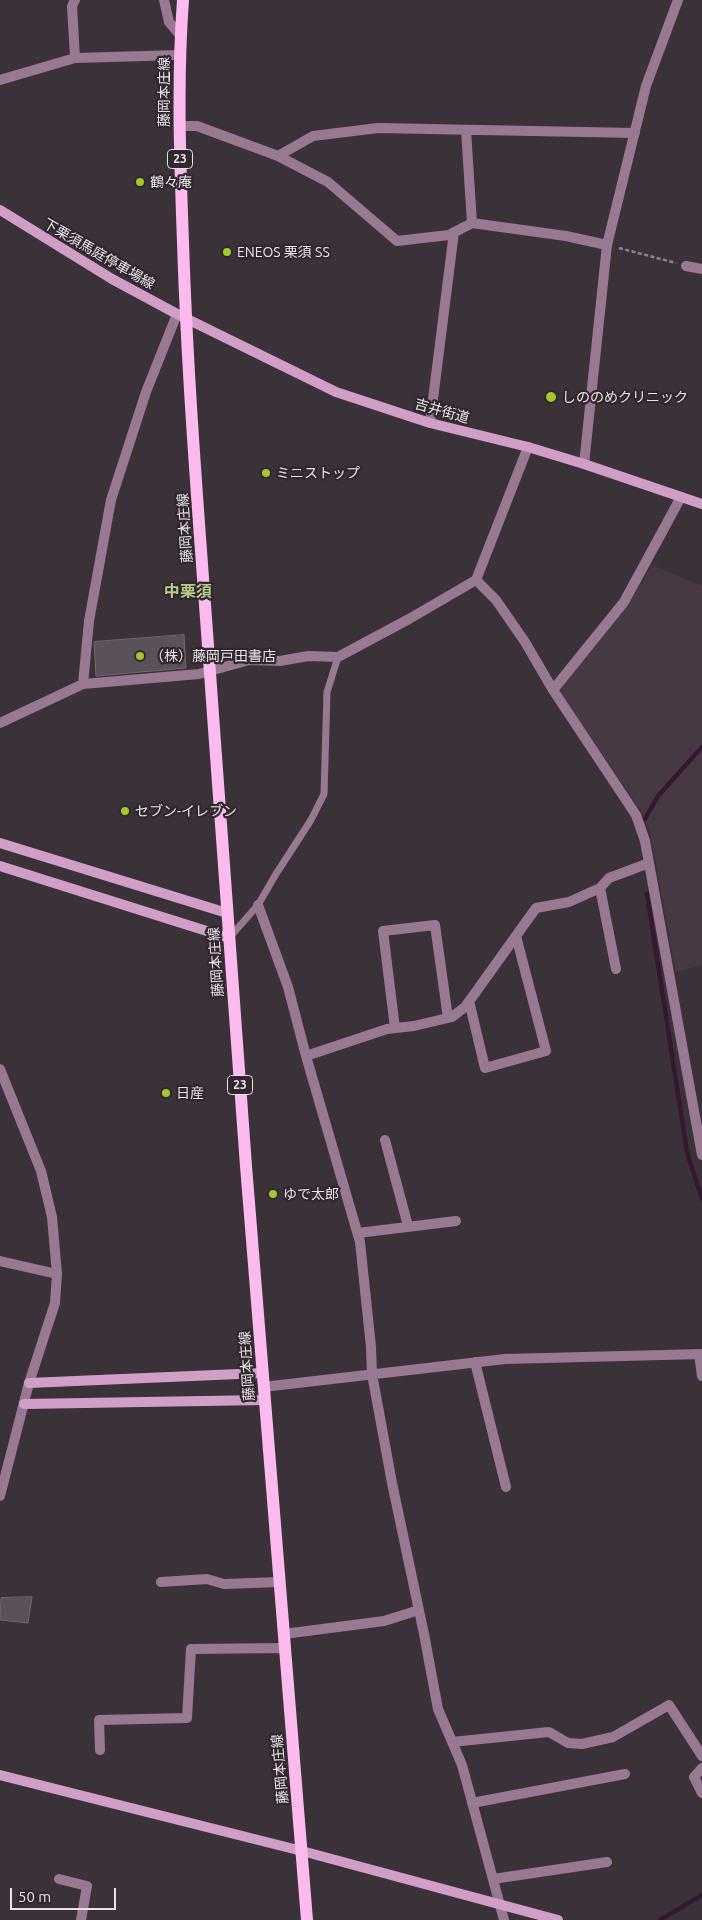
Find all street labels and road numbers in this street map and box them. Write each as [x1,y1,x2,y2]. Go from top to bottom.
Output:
street label: 藤岡本庄線 [156,57,172,127]
road number: 23 [168,150,192,168]
street label: 下栗須馬庭停車場線 [40,215,158,293]
street label: 吉井街道 [413,395,471,427]
street label: 藤岡本庄線 [174,492,196,564]
street label: 藤岡本庄線 [205,926,227,998]
road number: 23 [228,1076,252,1094]
street label: 藤岡本庄線 [236,1330,258,1402]
street label: 藤岡本庄線 [269,1733,291,1805]

